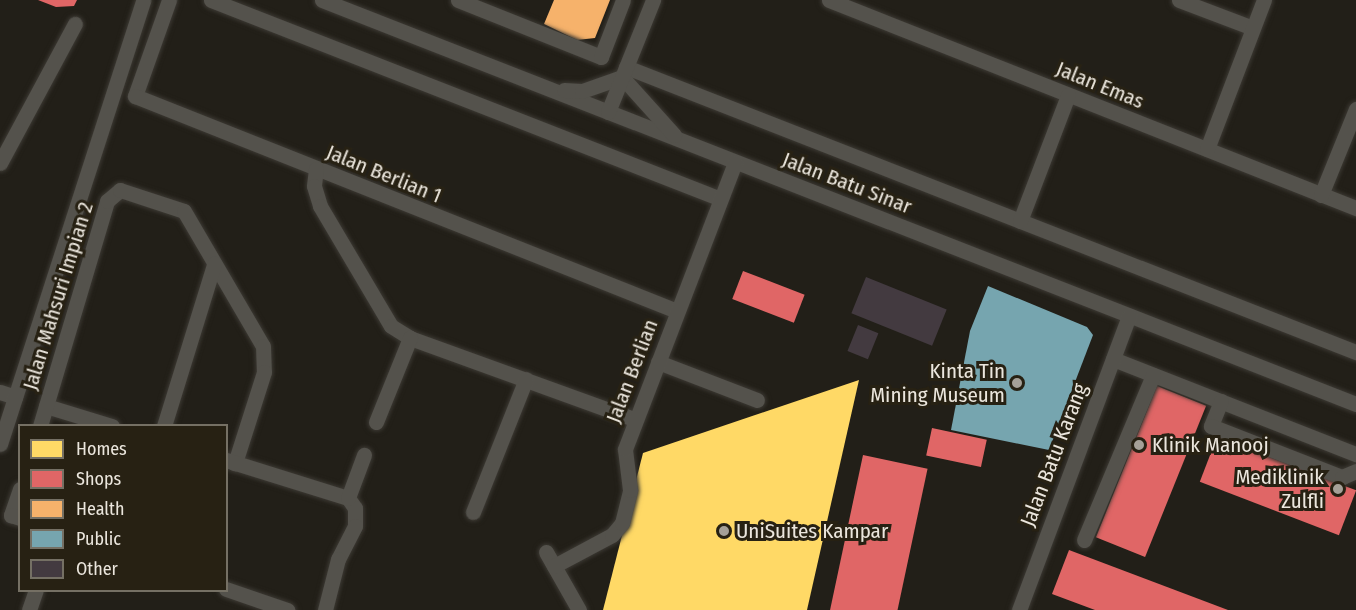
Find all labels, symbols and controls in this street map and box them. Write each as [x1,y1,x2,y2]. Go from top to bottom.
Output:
street label: Jalan Emas [1052,56,1148,114]
street label: Jalan Berlian 1 [323,139,445,209]
street label: Jalan Batu Sinar [779,147,915,219]
street label: Jalan Mahsuri Impian 2 [17,199,99,393]
street label: Jalan Berlian [601,316,663,426]
place label: Kinta Tin Mining Museum [870,358,1005,408]
marker: Kinta Tin Mining Museum [1010,376,1024,390]
street label: Jalan Batu Karang [1015,380,1093,530]
legend [18,424,228,592]
place label: Klinik Manooj [1152,432,1269,458]
marker: Klinik Manooj [1130,436,1148,454]
text: Homes [76,438,127,460]
place label: Mediklinik Zulfli [1235,464,1324,514]
text: Shops [76,468,121,490]
marker: Mediklinik Zulfli [1329,480,1347,498]
text: Health [76,498,124,520]
place label: UniSuites Kampar [736,518,888,544]
marker: UniSuites Kampar [717,524,731,538]
text: Public [76,528,121,550]
text: Other [76,558,118,580]

